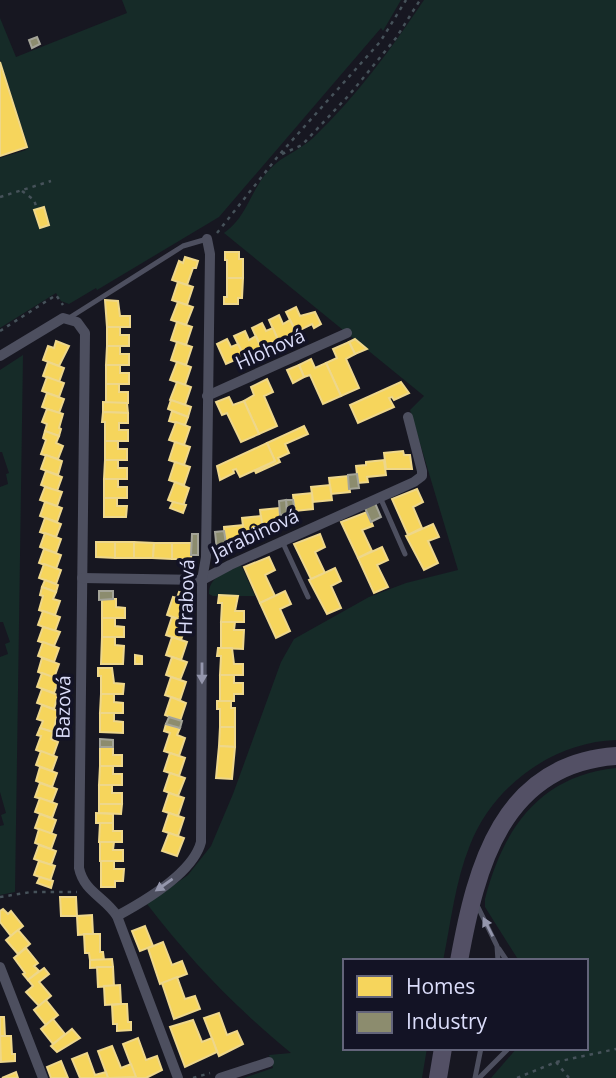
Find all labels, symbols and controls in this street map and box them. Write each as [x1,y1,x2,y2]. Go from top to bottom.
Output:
street label: Hlohová [231,322,309,376]
street label: Jarabinová [205,502,303,566]
street label: Hrabová [172,559,200,635]
one-way arrow [196,662,208,684]
street label: Bazová [49,675,77,739]
one-way arrow [155,878,173,892]
one-way arrow [483,917,495,937]
legend [343,959,588,1050]
text: Homes [406,972,475,1000]
text: Industry [406,1007,488,1035]

